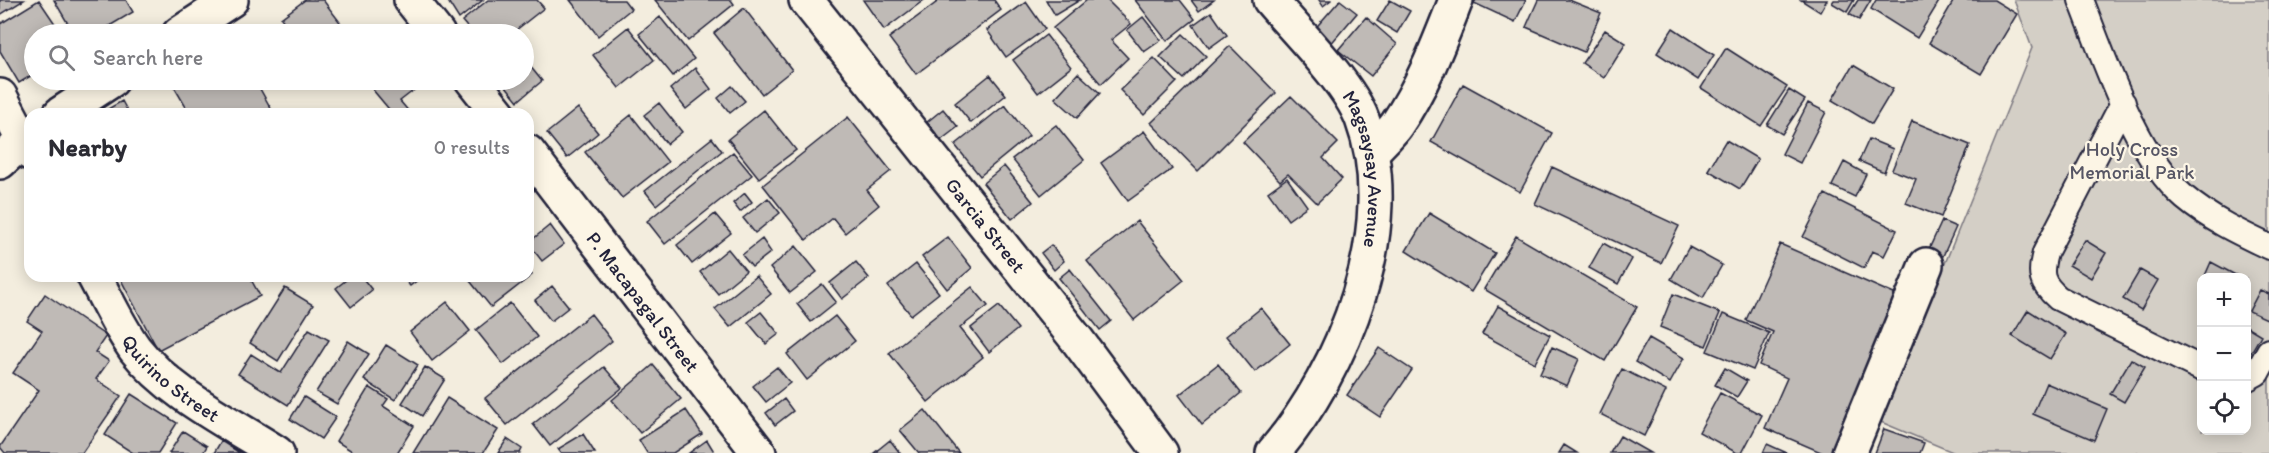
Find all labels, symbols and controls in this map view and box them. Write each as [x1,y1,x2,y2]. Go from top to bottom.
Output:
search box [24,24,534,90]
icon: search [45,41,78,74]
text: Search here [93,44,203,71]
street label: Magsaysay Avenue [1337,86,1387,250]
text: Nearby [48,131,127,163]
text: 0 results [434,135,510,159]
park label: Holy Cross Memorial Park [2070,137,2194,184]
street label: Garcia Street [940,173,1031,278]
street label: P. Macapagal Street [581,227,705,377]
map controls [2197,273,2251,435]
button: + [2197,273,2251,327]
button: − [2197,327,2251,381]
street label: Quirino Street [117,330,224,427]
button: locate [2197,381,2251,435]

